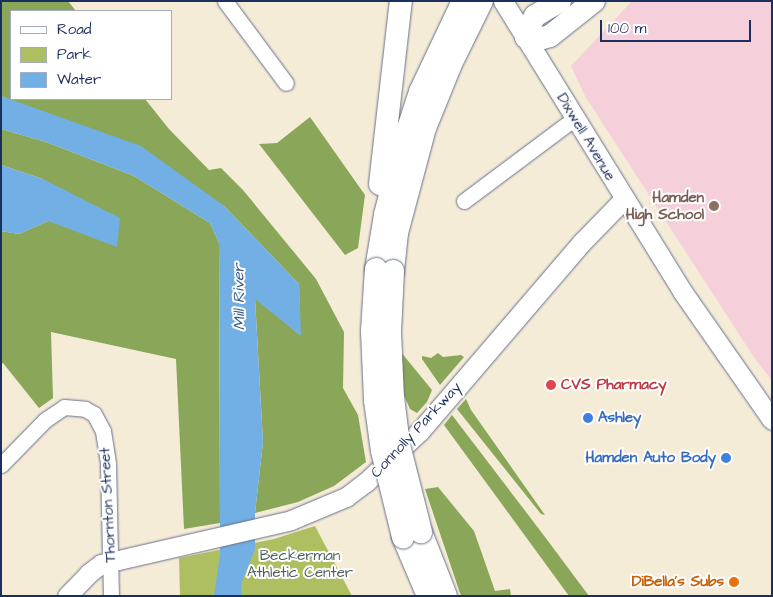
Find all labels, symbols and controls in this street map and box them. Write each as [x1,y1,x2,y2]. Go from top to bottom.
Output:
legend [10,10,172,100]
scale bar [603,10,754,42]
text: 100 m [608,18,647,39]
text: Road [57,19,91,40]
text: Park [57,44,92,65]
text: Water [57,69,101,90]
street label: Dixwell Avenue [553,90,619,184]
place label: Hamden High School [626,188,704,223]
marker: Hamden High School [708,200,720,212]
water label: Mill River [229,263,249,331]
place label: CVS Pharmacy [561,376,667,394]
street label: Connolly Parkway [367,378,465,482]
marker: CVS Pharmacy [545,379,557,391]
place label: Ashley [598,409,641,427]
marker: Ashley [582,412,594,424]
street label: Thornton Street [96,447,120,563]
place label: Hamden Auto Body [586,449,716,467]
marker: Hamden Auto Body [720,452,732,464]
park label: Beckerman Athletic Center [247,546,353,581]
place label: DiBella's Subs [632,573,724,591]
marker: DiBella's Subs [728,576,740,588]

